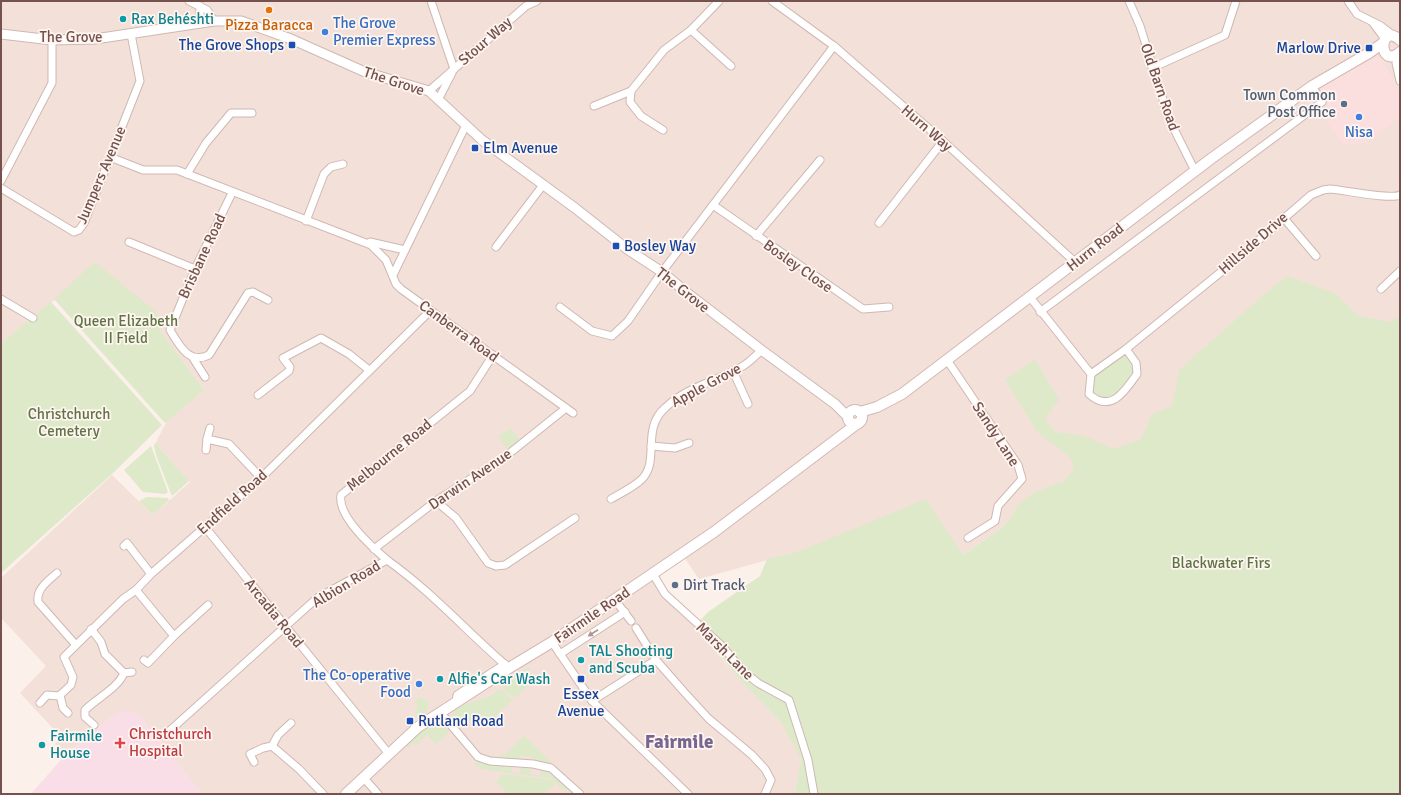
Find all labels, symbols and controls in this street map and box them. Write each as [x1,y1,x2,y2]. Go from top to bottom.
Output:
marker: Pizza Baracca [264,5,274,15]
place label: Rax Behéshti [131,10,214,28]
street label: Stour Way [455,13,515,69]
marker: Rax Behéshti [118,14,128,24]
place label: The Grove Premier Express [333,14,436,49]
place label: Pizza Baracca [225,16,313,34]
marker: The Grove Premier Express [320,27,330,37]
street label: The Grove [39,28,103,46]
place label: The Grove Shops [179,36,284,54]
place label: Marlow Drive [1276,39,1361,57]
marker: The Grove Shops [287,40,297,50]
street label: Old Barn Road [1137,41,1183,133]
marker: Marlow Drive [1364,43,1374,53]
street label: The Grove [361,63,427,99]
place label: Town Common Post Office [1243,86,1336,121]
marker: Town Common Post Office [1339,99,1349,109]
street label: Hurn Way [898,101,956,155]
marker: Nisa [1354,112,1364,122]
street label: Jumpers Avenue [72,123,130,227]
place label: Nisa [1345,123,1373,141]
place label: Elm Avenue [483,139,558,157]
marker: Elm Avenue [470,143,480,153]
street label: Hillside Drive [1215,208,1291,278]
street label: Brisbane Road [174,211,230,301]
street label: Hurn Road [1063,219,1127,275]
street label: Bosley Close [760,236,836,296]
place label: Bosley Way [624,237,696,255]
marker: Bosley Way [611,241,621,251]
street label: The Grove [653,264,713,316]
street label: Canberra Road [416,296,502,366]
park label: Queen Elizabeth II Field [74,312,178,347]
street label: Apple Grove [668,359,744,411]
street label: Sandy Lane [968,398,1024,470]
park label: Christchurch Cemetery [28,405,110,440]
street label: Melbourne Road [343,415,435,495]
street label: Darwin Avenue [425,445,515,513]
street label: Endfield Road [193,466,271,538]
park label: Blackwater Firs [1171,554,1271,572]
street label: Albion Road [308,556,384,611]
street label: Arcadia Road [241,575,307,651]
place label: Dirt Track [683,576,746,594]
marker: Dirt Track [670,580,680,590]
street label: Fairmile Road [551,583,633,647]
street label: Marsh Lane [692,618,758,684]
one-way arrow [587,629,598,637]
place label: TAL Shooting and Scuba [589,642,673,677]
marker: TAL Shooting and Scuba [576,655,586,665]
place label: The Co-operative Food [303,666,411,701]
place label: Alfie's Car Wash [448,670,550,688]
marker: Alfie's Car Wash [435,674,445,684]
marker: Essex Avenue [576,674,586,684]
marker: The Co-operative Food [414,679,424,689]
place label: Essex Avenue [558,685,604,720]
place label: Rutland Road [418,712,504,730]
marker: Rutland Road [405,716,415,726]
place label: Christchurch Hospital [129,725,212,760]
place label: Fairmile House [50,727,102,762]
district label: Fairmile [645,730,713,754]
marker: Christchurch Hospital [114,737,126,749]
marker: Fairmile House [37,740,47,750]

